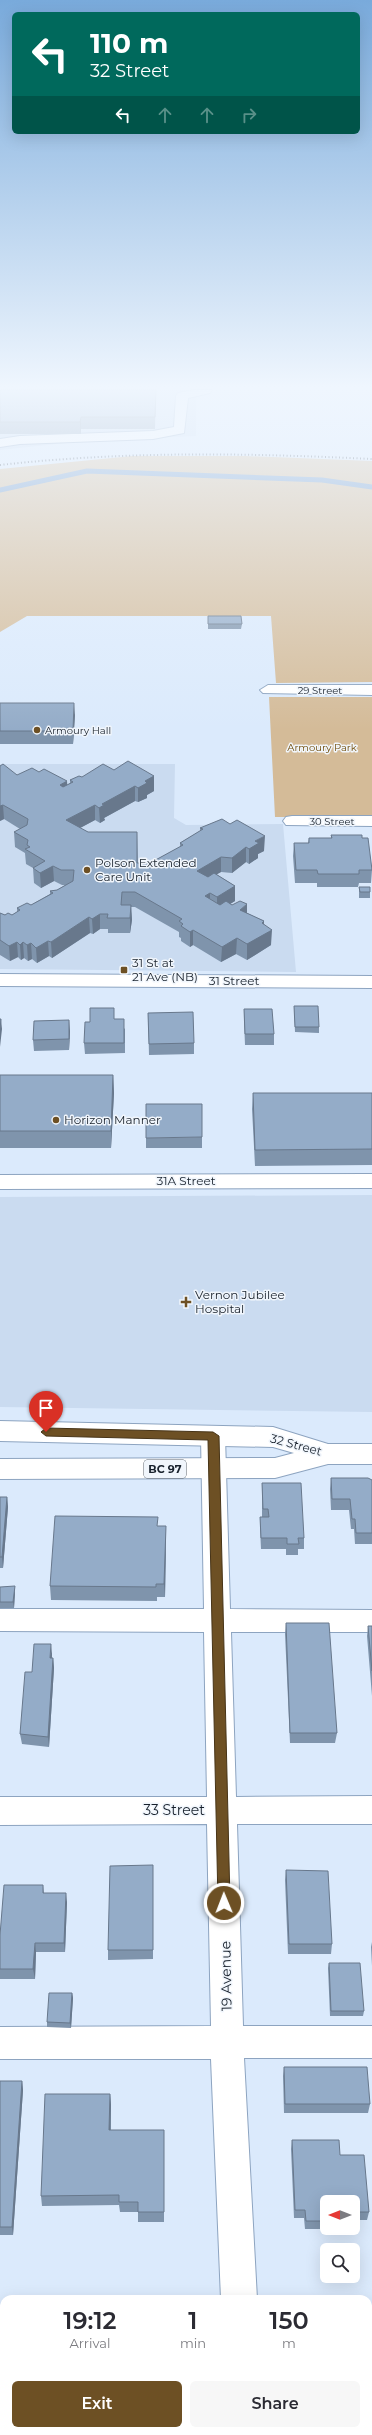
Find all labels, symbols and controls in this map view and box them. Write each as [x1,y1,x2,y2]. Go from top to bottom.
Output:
text: 110 m [90,26,168,60]
icon: left [24,28,76,80]
text: 32 Street [90,60,169,82]
icon: left [112,104,134,126]
icon: ahead [154,104,176,126]
icon: ahead [196,104,218,126]
icon: right [238,104,260,126]
street label: 29 Street [298,684,342,697]
place label: Armoury Hall [45,724,111,737]
marker: Armoury Hall [32,725,42,735]
park label: Armoury Park [287,741,357,754]
street label: 30 Street [309,815,355,828]
place label: Polson Extended Care Unit [95,855,197,884]
marker: Polson Extended Care Unit [82,865,92,875]
place label: 31 St at 21 Ave (NB) [132,955,198,984]
marker: 31 St at 21 Ave (NB) [119,965,129,975]
street label: 31 Street [209,973,259,988]
place label: Horizon Manner [64,1112,161,1127]
marker: Horizon Manner [51,1115,61,1125]
street label: 31A Street [156,1173,216,1188]
place label: Vernon Jubilee Hospital [195,1287,285,1316]
marker: Vernon Jubilee Hospital [180,1296,192,1308]
pin [29,1391,63,1432]
icon: arrive [35,1397,57,1419]
street label: 32 Street [269,1430,324,1459]
road number: BC 97 [144,1460,186,1478]
street label: 33 Street [143,1801,205,1819]
position arrow [203,1882,245,1924]
street label: 19 Avenue [216,1941,236,2011]
north arrow [320,2195,360,2235]
map controls [320,2195,360,2283]
button: search [320,2243,360,2283]
text: 19:12 [63,2306,117,2335]
text: 1 [188,2306,198,2335]
text: 150 [269,2306,309,2335]
text: Arrival [69,2335,110,2351]
text: min [180,2335,206,2351]
text: m [282,2335,296,2351]
button: Exit [12,2381,182,2427]
button: Share [190,2381,360,2427]

